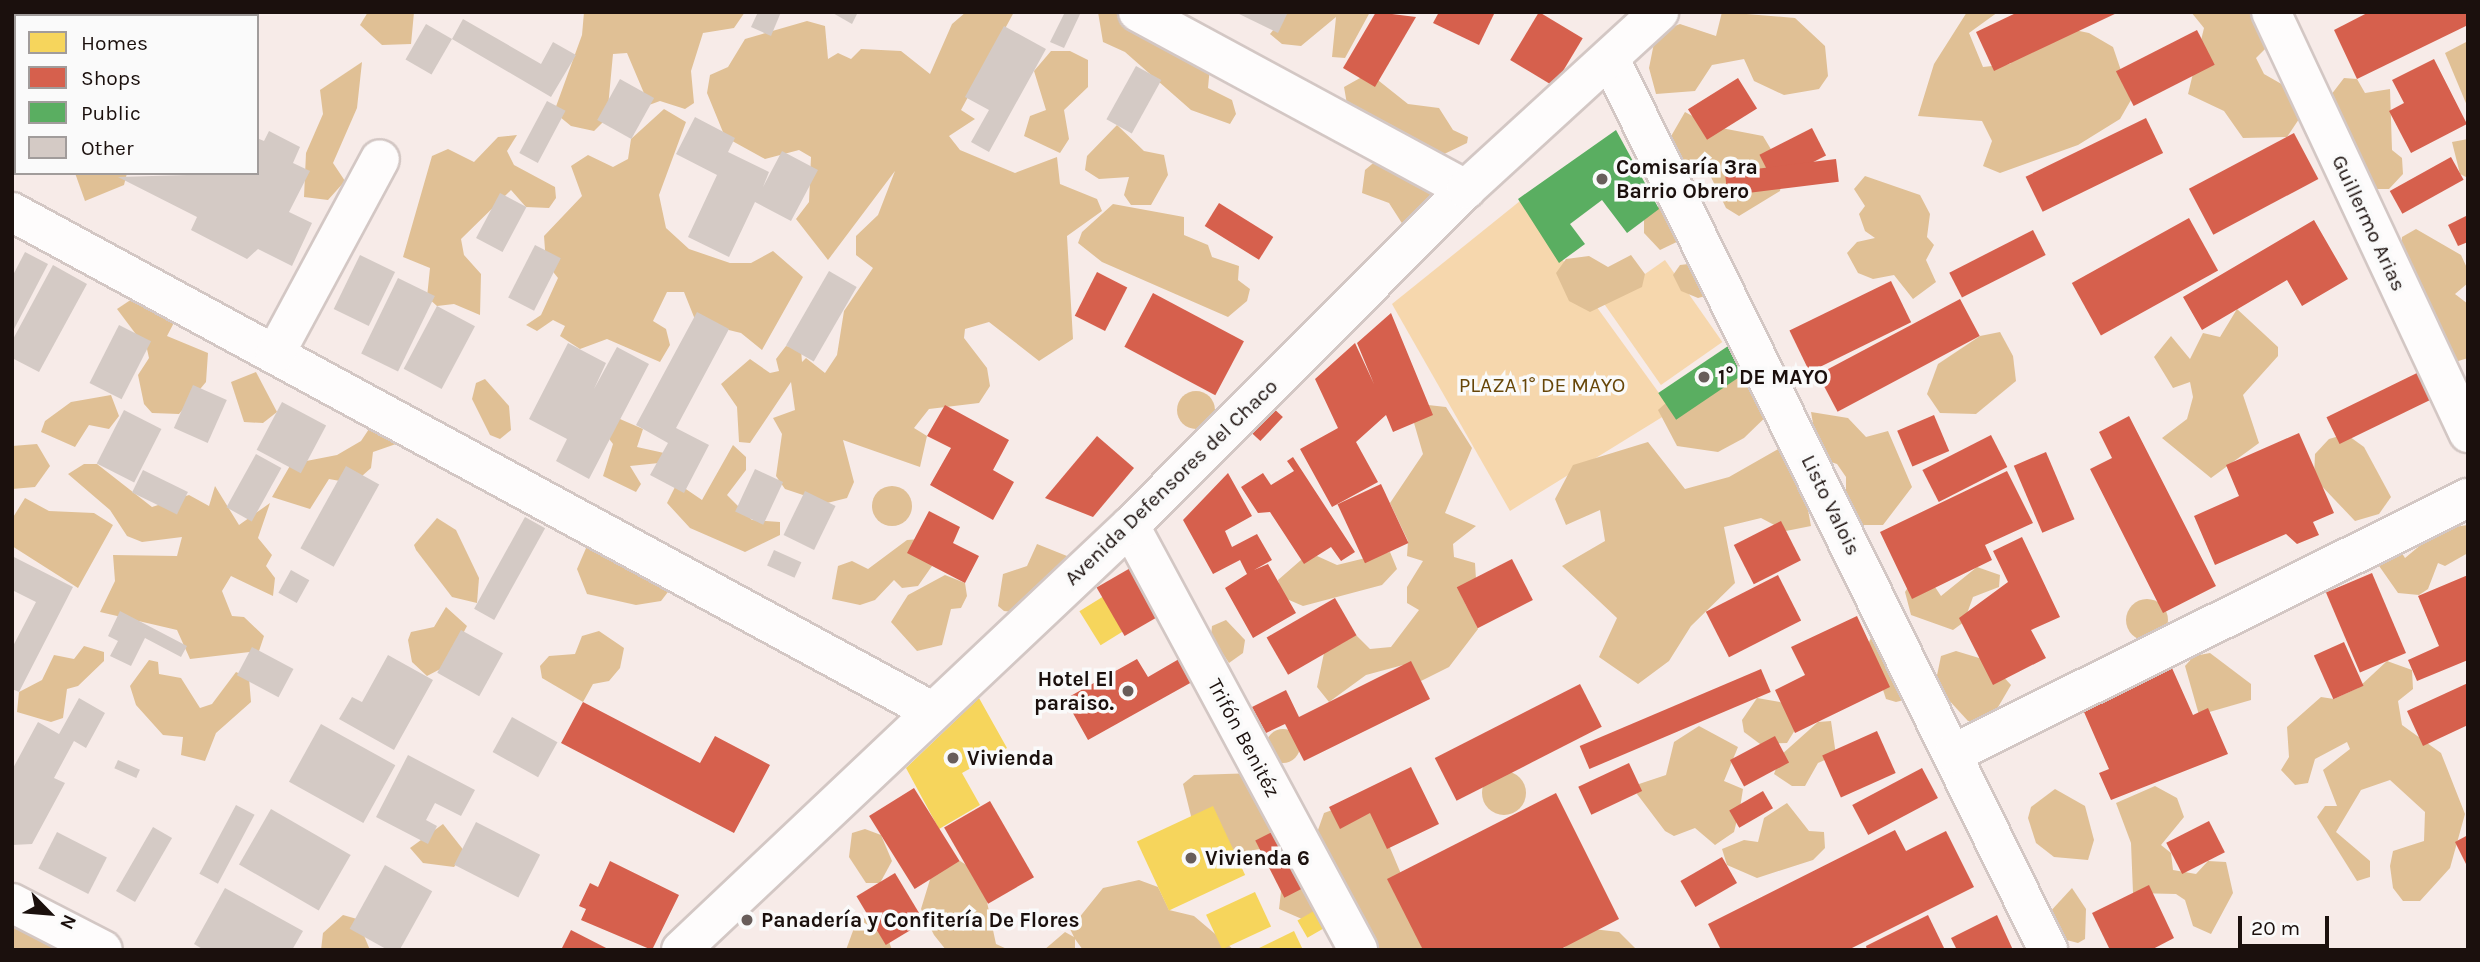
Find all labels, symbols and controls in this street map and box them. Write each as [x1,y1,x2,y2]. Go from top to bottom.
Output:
legend [14,14,259,175]
text: Homes [81,31,148,55]
text: Shops [81,66,141,90]
text: Public [81,101,141,125]
text: Other [81,136,134,160]
street label: Guillermo Arias [2326,151,2412,295]
place label: Comisaría 3ra Barrio Obrero [1616,154,1758,204]
marker: Comisaría 3ra Barrio Obrero [1594,171,1610,187]
place label: 1° DE MAYO [1718,364,1828,390]
marker: 1° DE MAYO [1696,369,1712,385]
park label: PLAZA 1° DE MAYO [1459,372,1625,398]
street label: Avenida Defensores del Chaco [1059,373,1283,591]
street label: Listo Valois [1796,451,1866,559]
place label: Hotel El paraiso. [1034,666,1114,716]
street label: Trifón Benitéz [1202,674,1286,802]
marker: Hotel El paraiso. [1120,683,1136,699]
place label: Vivienda [967,745,1054,771]
marker: Vivienda [945,750,961,766]
place label: Vivienda 6 [1205,845,1310,871]
marker: Vivienda 6 [1183,850,1199,866]
north arrow [14,878,84,948]
scale bar [2242,902,2333,946]
place label: Panadería y Confitería De Flores [761,907,1080,933]
text: N [55,911,81,933]
marker: Panadería y Confitería De Flores [739,912,755,928]
text: 20 m [2251,916,2300,940]

